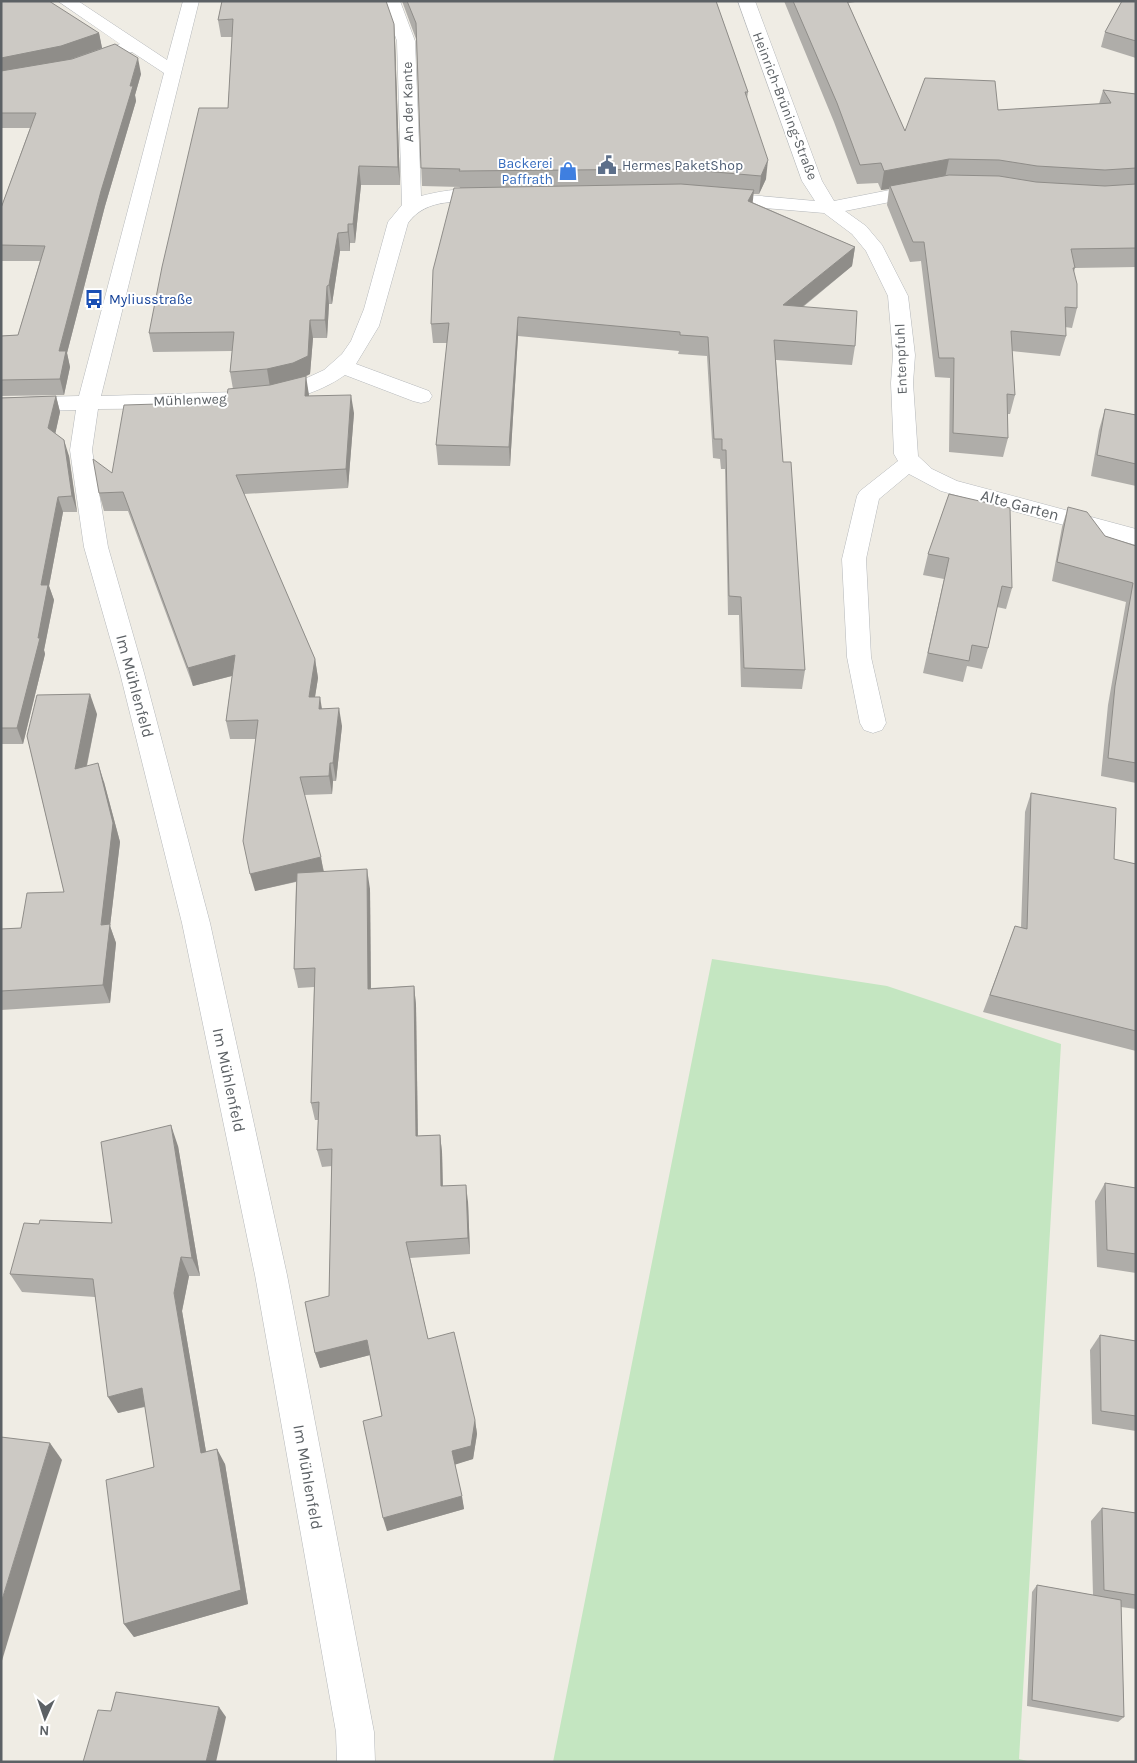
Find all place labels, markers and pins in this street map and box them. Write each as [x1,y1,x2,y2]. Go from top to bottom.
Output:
public building icon: Hermes PaketShop [596,154,618,176]
place label: Backerei Paffrath [498,155,553,188]
place label: Hermes PaketShop [622,157,743,174]
shop icon: Backerei Paffrath [557,160,579,182]
bus stop icon: Myliusstraße [83,288,105,310]
place label: Myliusstraße [109,291,192,308]

